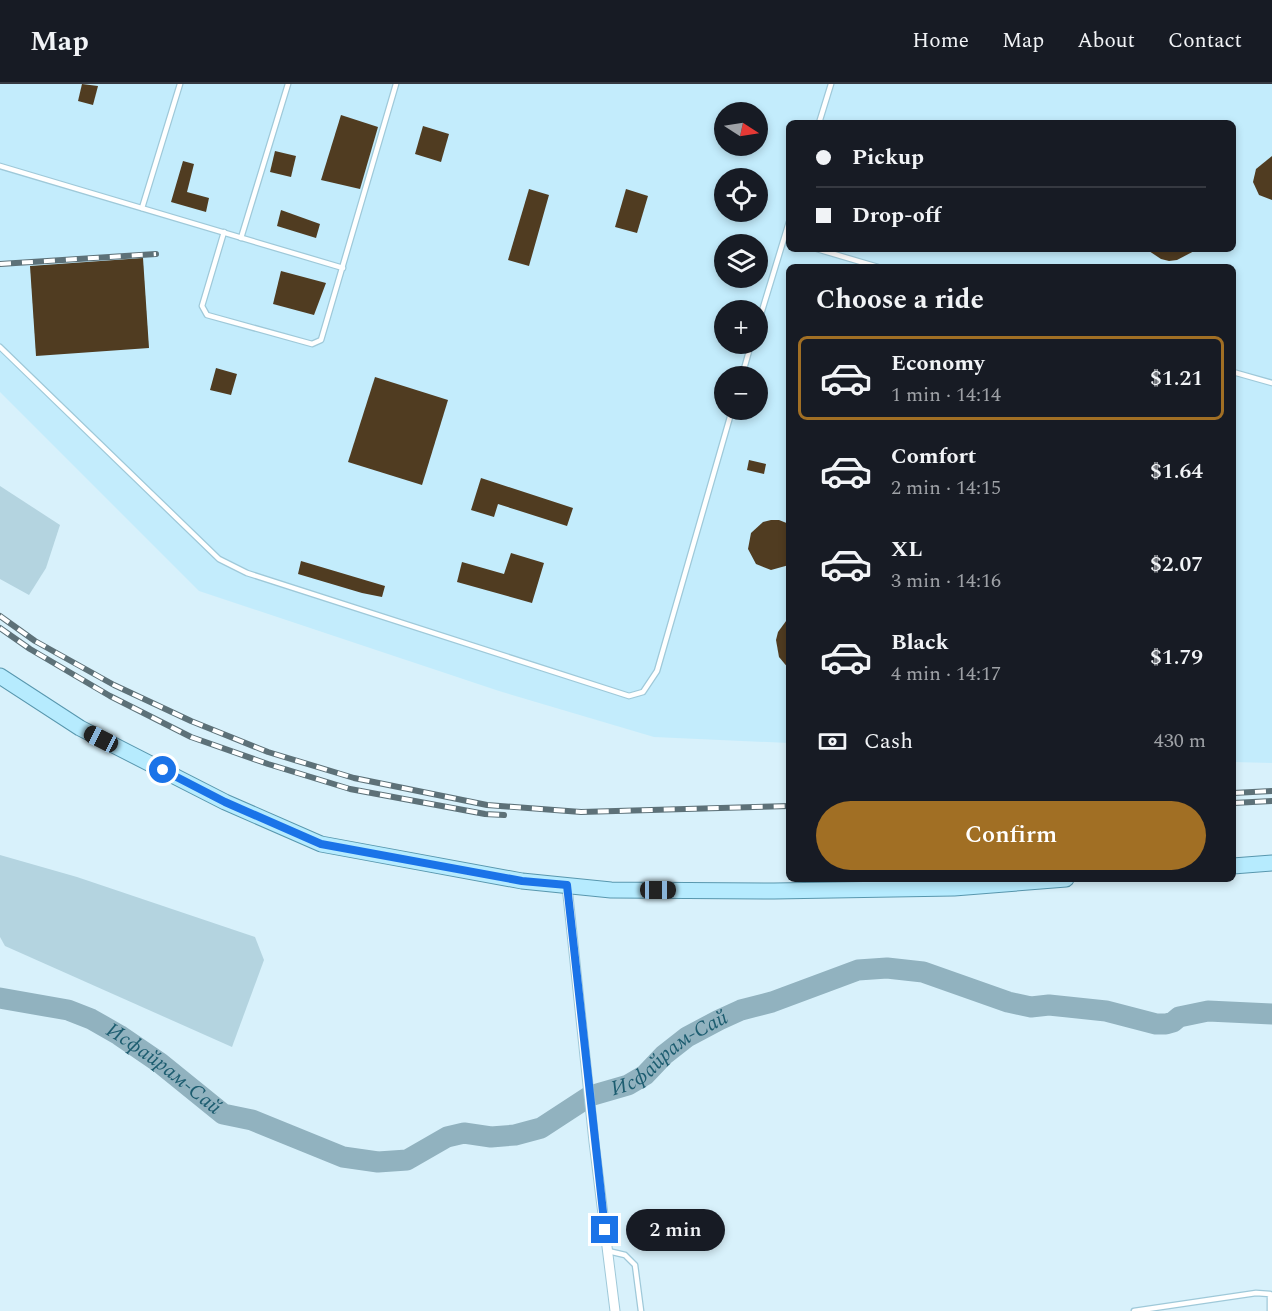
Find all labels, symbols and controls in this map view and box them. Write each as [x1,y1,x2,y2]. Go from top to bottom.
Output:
text: Map [30,20,89,63]
text: Home [912,25,969,57]
text: Map [1002,25,1044,57]
text: About [1077,25,1135,57]
text: Contact [1168,25,1242,57]
north arrow [714,102,768,156]
map controls [714,102,768,420]
text: Pickup [852,141,924,174]
button: locate [714,168,768,222]
text: Drop-off [852,199,941,232]
button: layers [714,234,768,288]
text: Choose a ride [816,279,984,321]
button: + [714,300,768,354]
text: Economy [891,347,984,380]
icon: car [819,351,873,405]
text: $1.21 [1150,362,1203,395]
button: − [714,366,768,420]
text: 1 min · 14:14 [891,380,1001,410]
text: Comfort [891,440,976,473]
icon: car [819,444,873,498]
text: $1.64 [1150,455,1203,488]
text: 2 min · 14:15 [891,473,1001,503]
text: XL [891,533,922,566]
icon: car [819,537,873,591]
text: $2.07 [1150,548,1203,581]
text: 3 min · 14:16 [891,566,1001,596]
text: Black [891,626,949,659]
icon: car [819,630,873,684]
text: $1.79 [1150,641,1203,674]
text: 4 min · 14:17 [891,659,1001,689]
car [81,723,121,755]
icon: cash [816,725,849,758]
text: Cash [864,725,913,758]
text: 430 m [1154,726,1206,756]
route start [149,756,176,783]
button: Confirm [816,801,1206,870]
car [640,881,676,899]
water label: Исфайрам-Сай [607,1002,733,1105]
water label: Исфайрам-Сай [100,1015,229,1123]
callout: 2 min [626,1209,725,1251]
text: 2 min [650,1215,701,1245]
route end [591,1216,618,1243]

